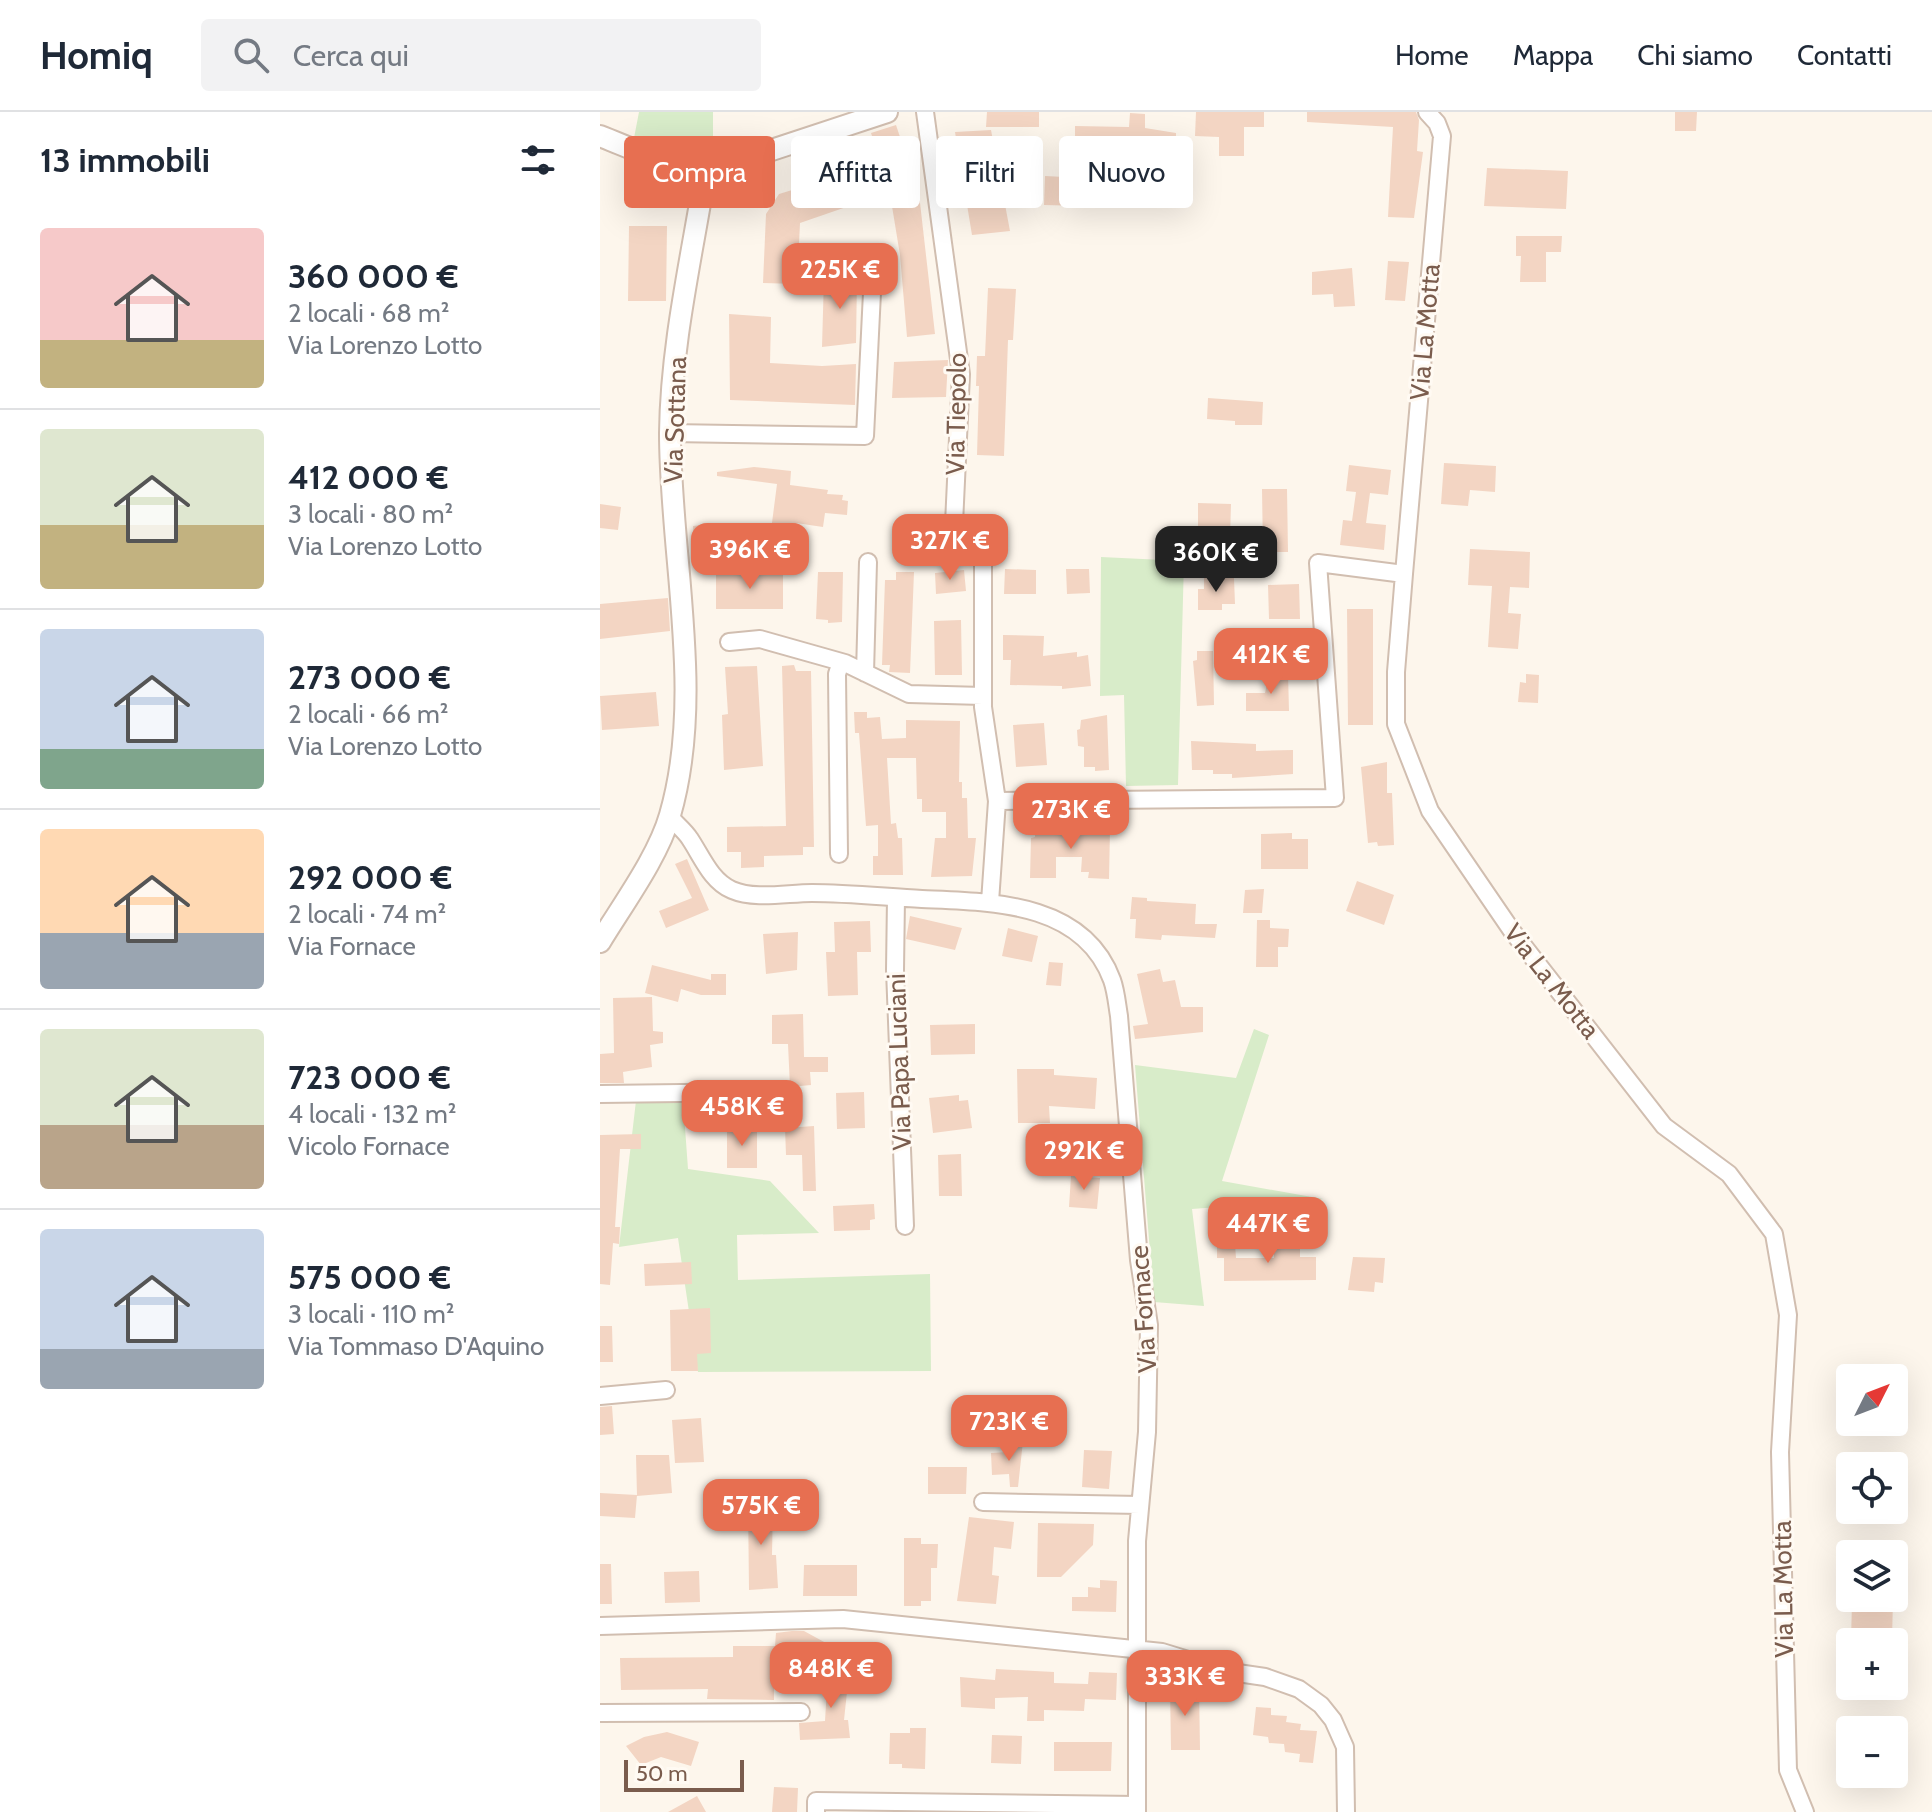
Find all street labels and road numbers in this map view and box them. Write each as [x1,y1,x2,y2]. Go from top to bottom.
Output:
street label: Via La Motta [1403,262,1447,402]
street label: Via Tiepolo [939,353,973,475]
street label: Via Sottana [657,355,693,484]
street label: Via La Motta [1497,917,1607,1045]
street label: Via Papa Luciani [880,973,918,1151]
street label: Via Fornace [1123,1244,1163,1374]
street label: Via La Motta [1766,1520,1800,1658]

